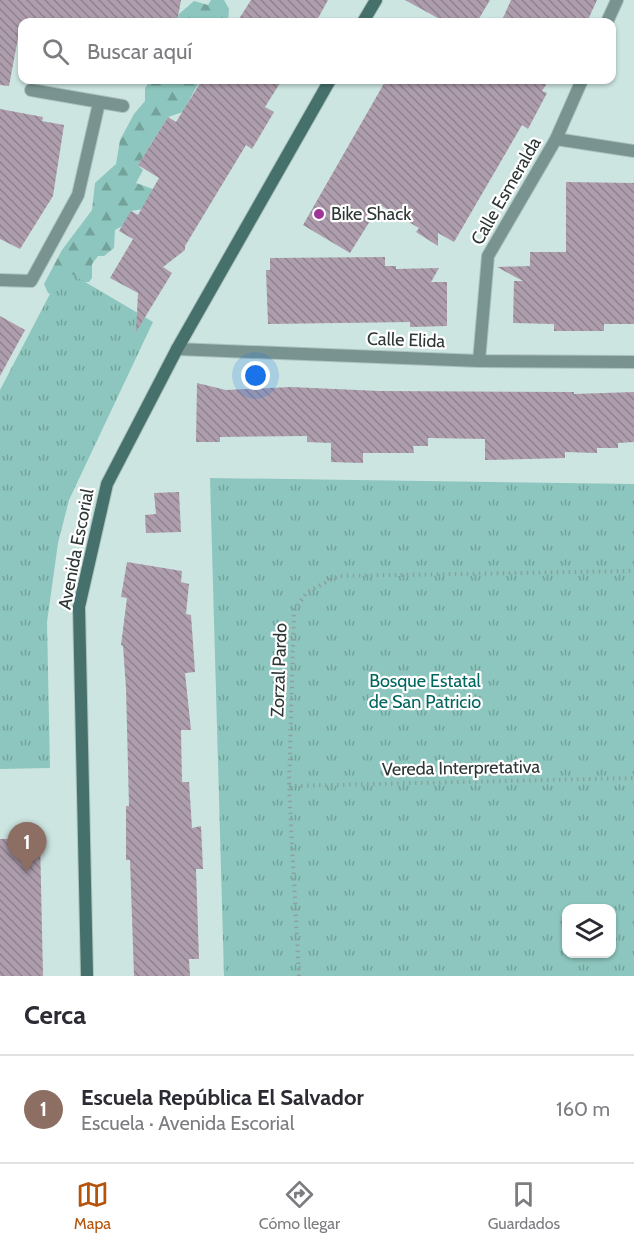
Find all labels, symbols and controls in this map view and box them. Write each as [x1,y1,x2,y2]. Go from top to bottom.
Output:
search box [18,18,616,84]
icon: search [39,35,72,68]
text: Buscar aquí [87,38,192,65]
street label: Calle Esmeralda [466,133,546,249]
place label: Bike Shack [331,203,412,225]
marker: Bike Shack [312,207,326,221]
street label: Calle Elida [367,328,446,352]
your location [241,361,270,390]
street label: Avenida Escorial [54,486,99,611]
street label: Zorzal Pardo [266,622,292,718]
park label: Bosque Estatal de San Patricio [369,670,482,713]
street label: Vereda Interpretativa [382,756,541,780]
pin: 1 [8,822,46,872]
map controls [562,904,616,958]
button: layers [562,904,616,958]
text: Cerca [24,999,86,1031]
text: Escuela República El Salvador [81,1084,364,1111]
text: 1 [40,1097,47,1121]
text: 160 m [556,1097,610,1121]
text: Escuela · Avenida Escorial [81,1111,294,1135]
tab: Mapa [74,1178,111,1233]
tab: Cómo llegar [259,1178,340,1233]
tab: Guardados [488,1178,560,1233]

